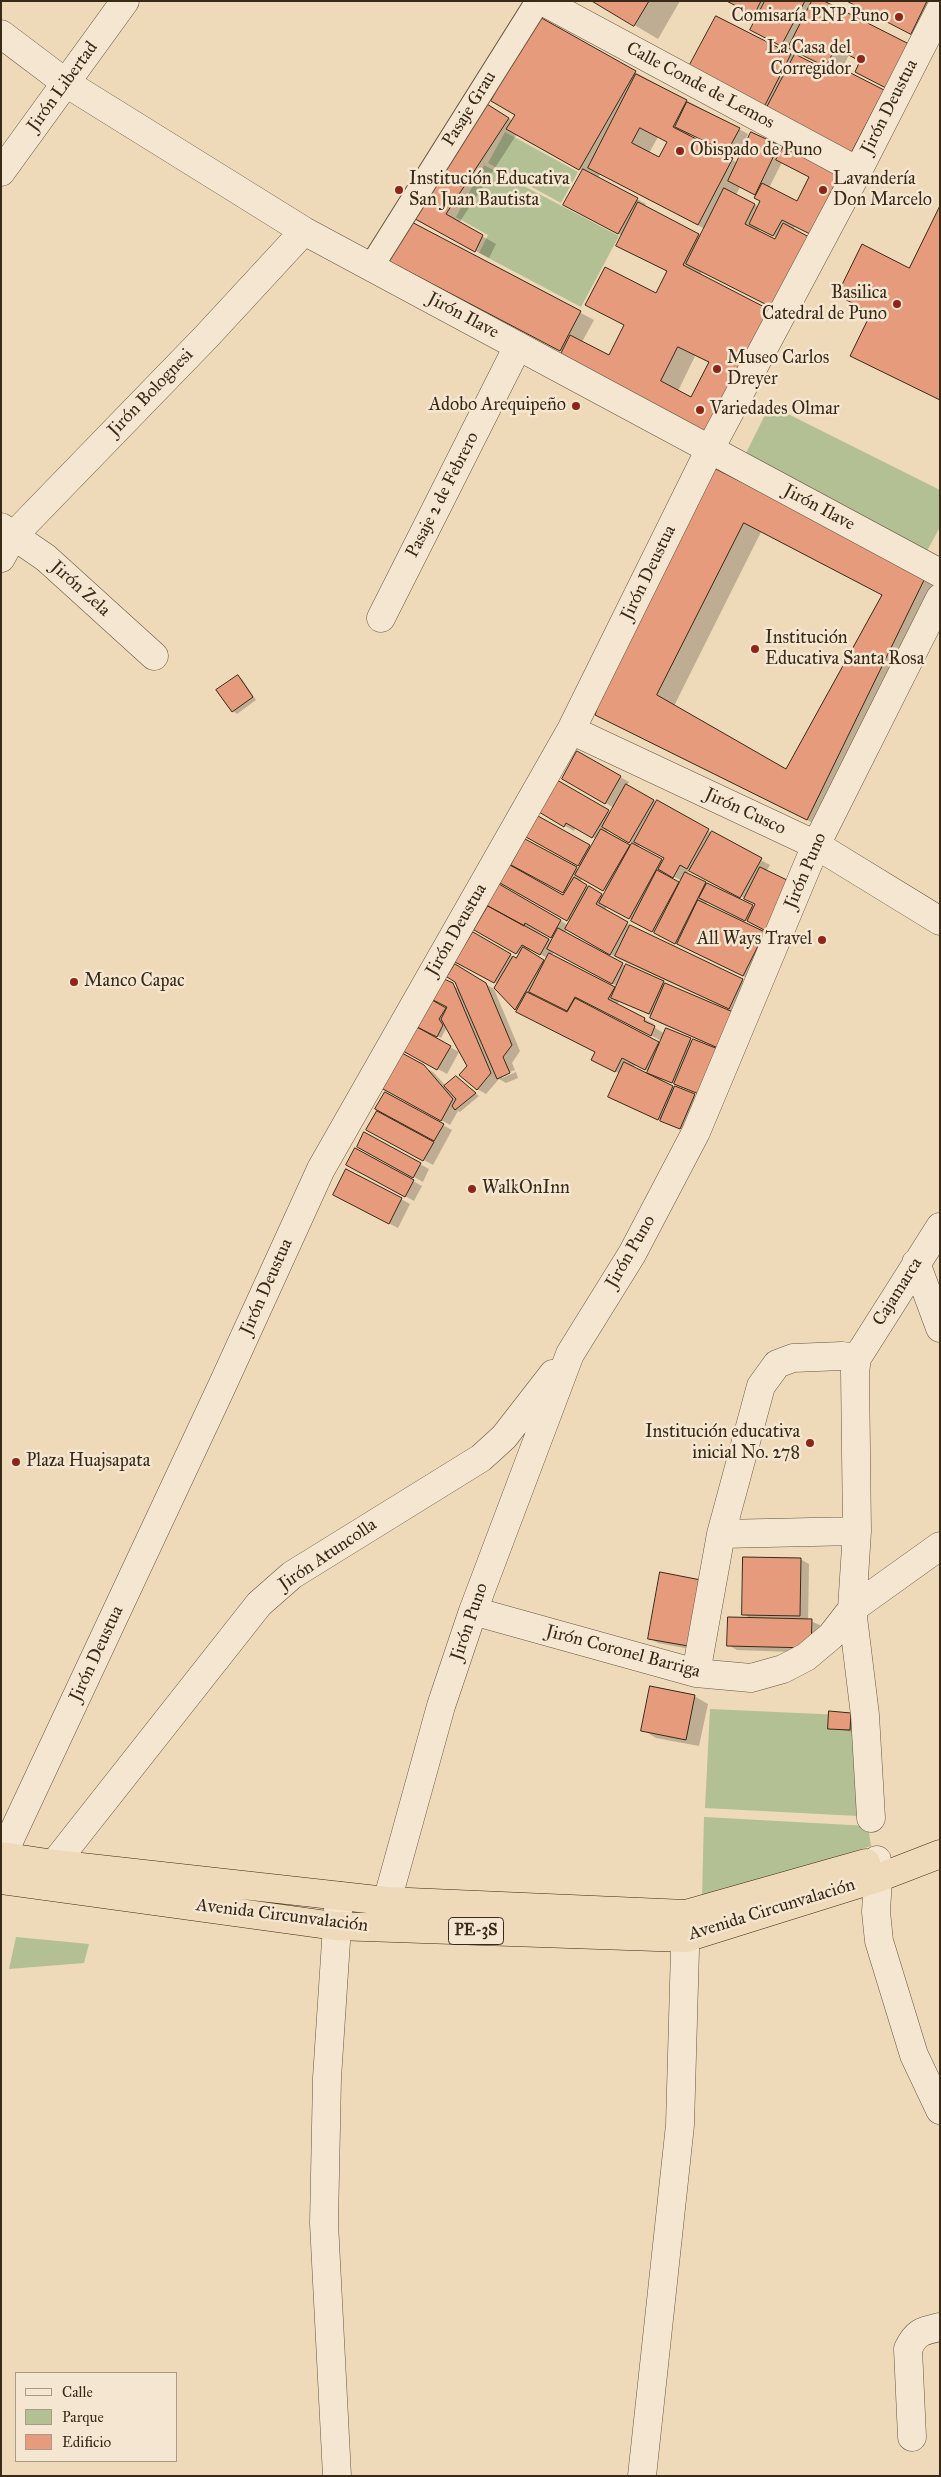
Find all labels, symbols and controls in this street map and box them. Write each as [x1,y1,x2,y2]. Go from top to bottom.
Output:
place label: Comisaría PNP Puno [732,6,889,28]
marker: Comisaría PNP Puno [893,11,905,23]
street label: Jirón Libertad [23,38,103,136]
street label: Calle Conde de Lemos [622,38,778,134]
place label: La Casa del Corregidor [767,38,851,80]
marker: La Casa del Corregidor [855,53,867,65]
street label: Jirón Deustua [857,56,923,158]
street label: Pasaje Grau [438,67,502,151]
place label: Obispado de Puno [690,140,822,162]
marker: Obispado de Puno [674,145,686,157]
place label: Institución Educativa San Juan Bautista [409,169,570,212]
place label: Lavandería Don Marcelo [833,169,932,212]
marker: Institución Educativa San Juan Bautista [393,184,405,196]
marker: Lavandería Don Marcelo [817,184,829,196]
place label: Basilica Catedral de Puno [762,283,887,326]
street label: Jirón Ilave [424,288,502,344]
marker: Basilica Catedral de Puno [891,298,903,310]
street label: Jirón Bolognesi [104,345,198,441]
place label: Museo Carlos Dreyer [727,348,829,390]
marker: Museo Carlos Dreyer [711,363,723,375]
place label: Adobo Arequipeño [429,395,566,417]
place label: Variedades Olmar [710,399,840,421]
marker: Adobo Arequipeño [570,400,582,412]
marker: Variedades Olmar [694,404,706,416]
street label: Pasaje 2 de Febrero [402,429,484,561]
street label: Jirón Ilave [780,480,858,536]
street label: Jirón Deustua [617,522,681,624]
street label: Jirón Zela [46,557,114,621]
place label: Institución Educativa Santa Rosa [765,628,924,670]
marker: Institución Educativa Santa Rosa [749,643,761,655]
street label: Jirón Cusco [701,784,789,840]
street label: Jirón Puno [780,830,832,912]
street label: Jirón Deustua [422,880,492,980]
place label: All Ways Travel [697,929,812,951]
marker: All Ways Travel [816,934,828,946]
place label: Manco Capac [84,971,185,993]
marker: Manco Capac [68,976,80,988]
place label: WalkOnInn [482,1178,570,1200]
marker: WalkOnInn [466,1183,478,1195]
street label: Jirón Puno [602,1212,660,1292]
street label: Jirón Deustua [236,1236,298,1338]
street label: Cajamarca [869,1254,927,1330]
place label: Institución educativa inicial No. 278 [645,1422,800,1465]
marker: Institución educativa inicial No. 278 [804,1437,816,1449]
place label: Plaza Huajsapata [26,1451,150,1473]
marker: Plaza Huajsapata [10,1456,22,1468]
street label: Jirón Atuncolla [275,1514,381,1596]
street label: Jirón Puno [447,1580,493,1664]
street label: Jirón Deustua [65,1603,129,1705]
street label: Jirón Coronel Barriga [543,1621,703,1683]
street label: Avenida Circunvalación [686,1874,858,1946]
street label: Avenida Circunvalación [195,1895,369,1937]
road number: PE-3S [448,1918,504,1944]
legend [15,2372,178,2462]
text: Calle [62,2383,93,2401]
text: Parque [62,2408,104,2426]
text: Edificio [62,2433,111,2451]

